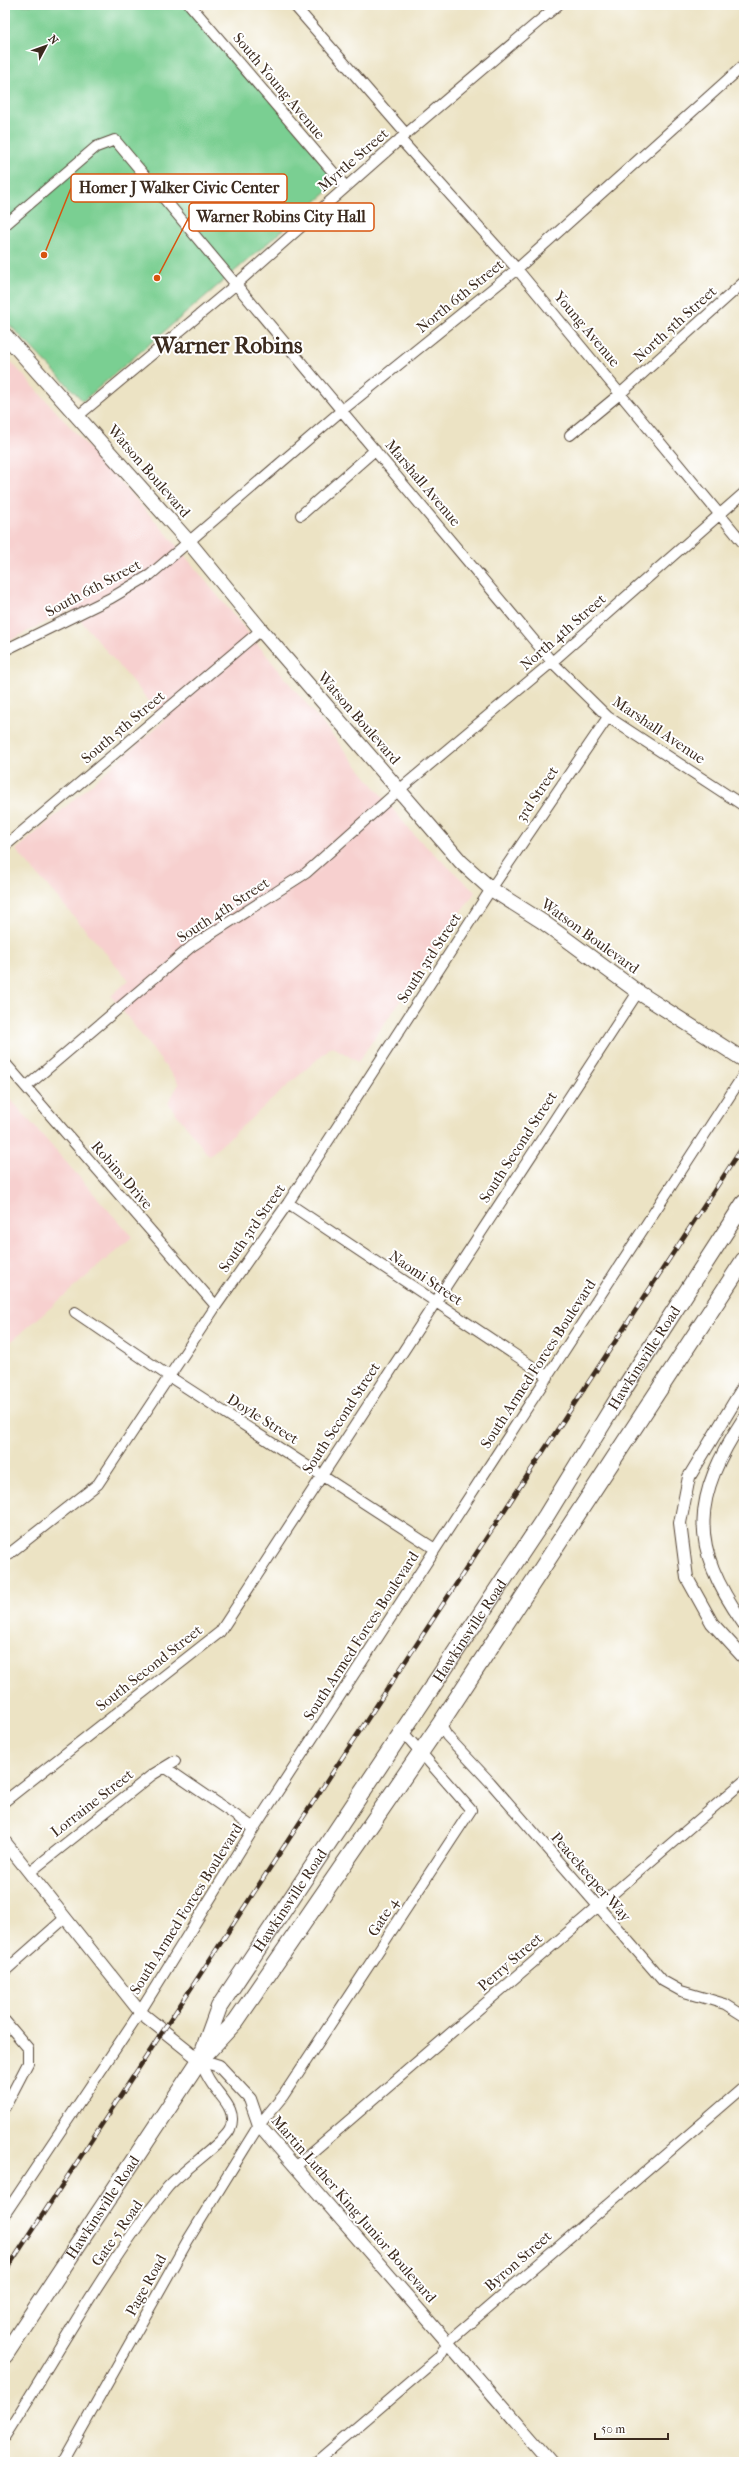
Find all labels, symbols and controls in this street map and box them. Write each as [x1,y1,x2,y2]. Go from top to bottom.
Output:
north arrow [26,26,66,66]
street label: South Young Avenue [229,29,329,143]
text: N [46,32,61,48]
street label: Myrtle Street [314,124,392,195]
callout: Homer J Walker Civic Center [71,174,287,202]
text: Homer J Walker Civic Center [79,178,280,198]
callout: Warner Robins City Hall [189,203,374,231]
text: Warner Robins City Hall [195,207,366,227]
street label: North 6th Street [413,255,508,337]
street label: North 5th Street [630,282,721,366]
street label: Young Avenue [550,287,624,371]
district label: Warner Robins [152,332,303,359]
street label: Watson Boulevard [103,420,195,522]
street label: Marshall Avenue [381,436,465,531]
street label: South 6th Street [42,555,144,621]
street label: North 4th Street [517,590,610,674]
street label: Watson Boulevard [313,667,405,769]
street label: South 5th Street [77,686,169,767]
street label: Marshall Avenue [609,692,709,768]
street label: 3rd Street [512,762,563,825]
street label: South 4th Street [174,873,273,946]
street label: Watson Boulevard [537,894,643,978]
street label: South 3rd Street [393,909,465,1006]
street label: South Second Street [475,1087,561,1206]
street label: Robins Drive [87,1137,157,1213]
street label: South 3rd Street [215,1180,290,1276]
street label: Naomi Street [386,1247,467,1310]
street label: South Armed Forces Boulevard [476,1275,600,1452]
street label: Hawkinsville Road [604,1302,685,1413]
street label: South Second Street [298,1358,384,1477]
street label: Doyle Street [224,1390,303,1448]
street label: South Armed Forces Boulevard [299,1547,423,1724]
street label: Hawkinsville Road [429,1575,511,1686]
street label: South Second Street [92,1621,206,1715]
street label: Lorraine Street [47,1765,137,1841]
street label: South Armed Forces Boulevard [126,1819,247,1998]
street label: Peacekeeper Way [547,1828,635,1926]
street label: Hawkinsville Road [249,1845,331,1955]
street label: Gate 4 [364,1893,403,1940]
street label: Perry Street [474,1929,546,1995]
street label: Martin Luther King Junior Boulevard [268,2112,441,2307]
street label: Hawkinsville Road [62,2152,144,2262]
street label: Gate 5 Road [88,2196,147,2270]
street label: Byron Street [481,2227,556,2295]
street label: Page Road [122,2250,171,2319]
scale bar [595,2415,668,2441]
text: 50 m [601,2422,625,2436]

